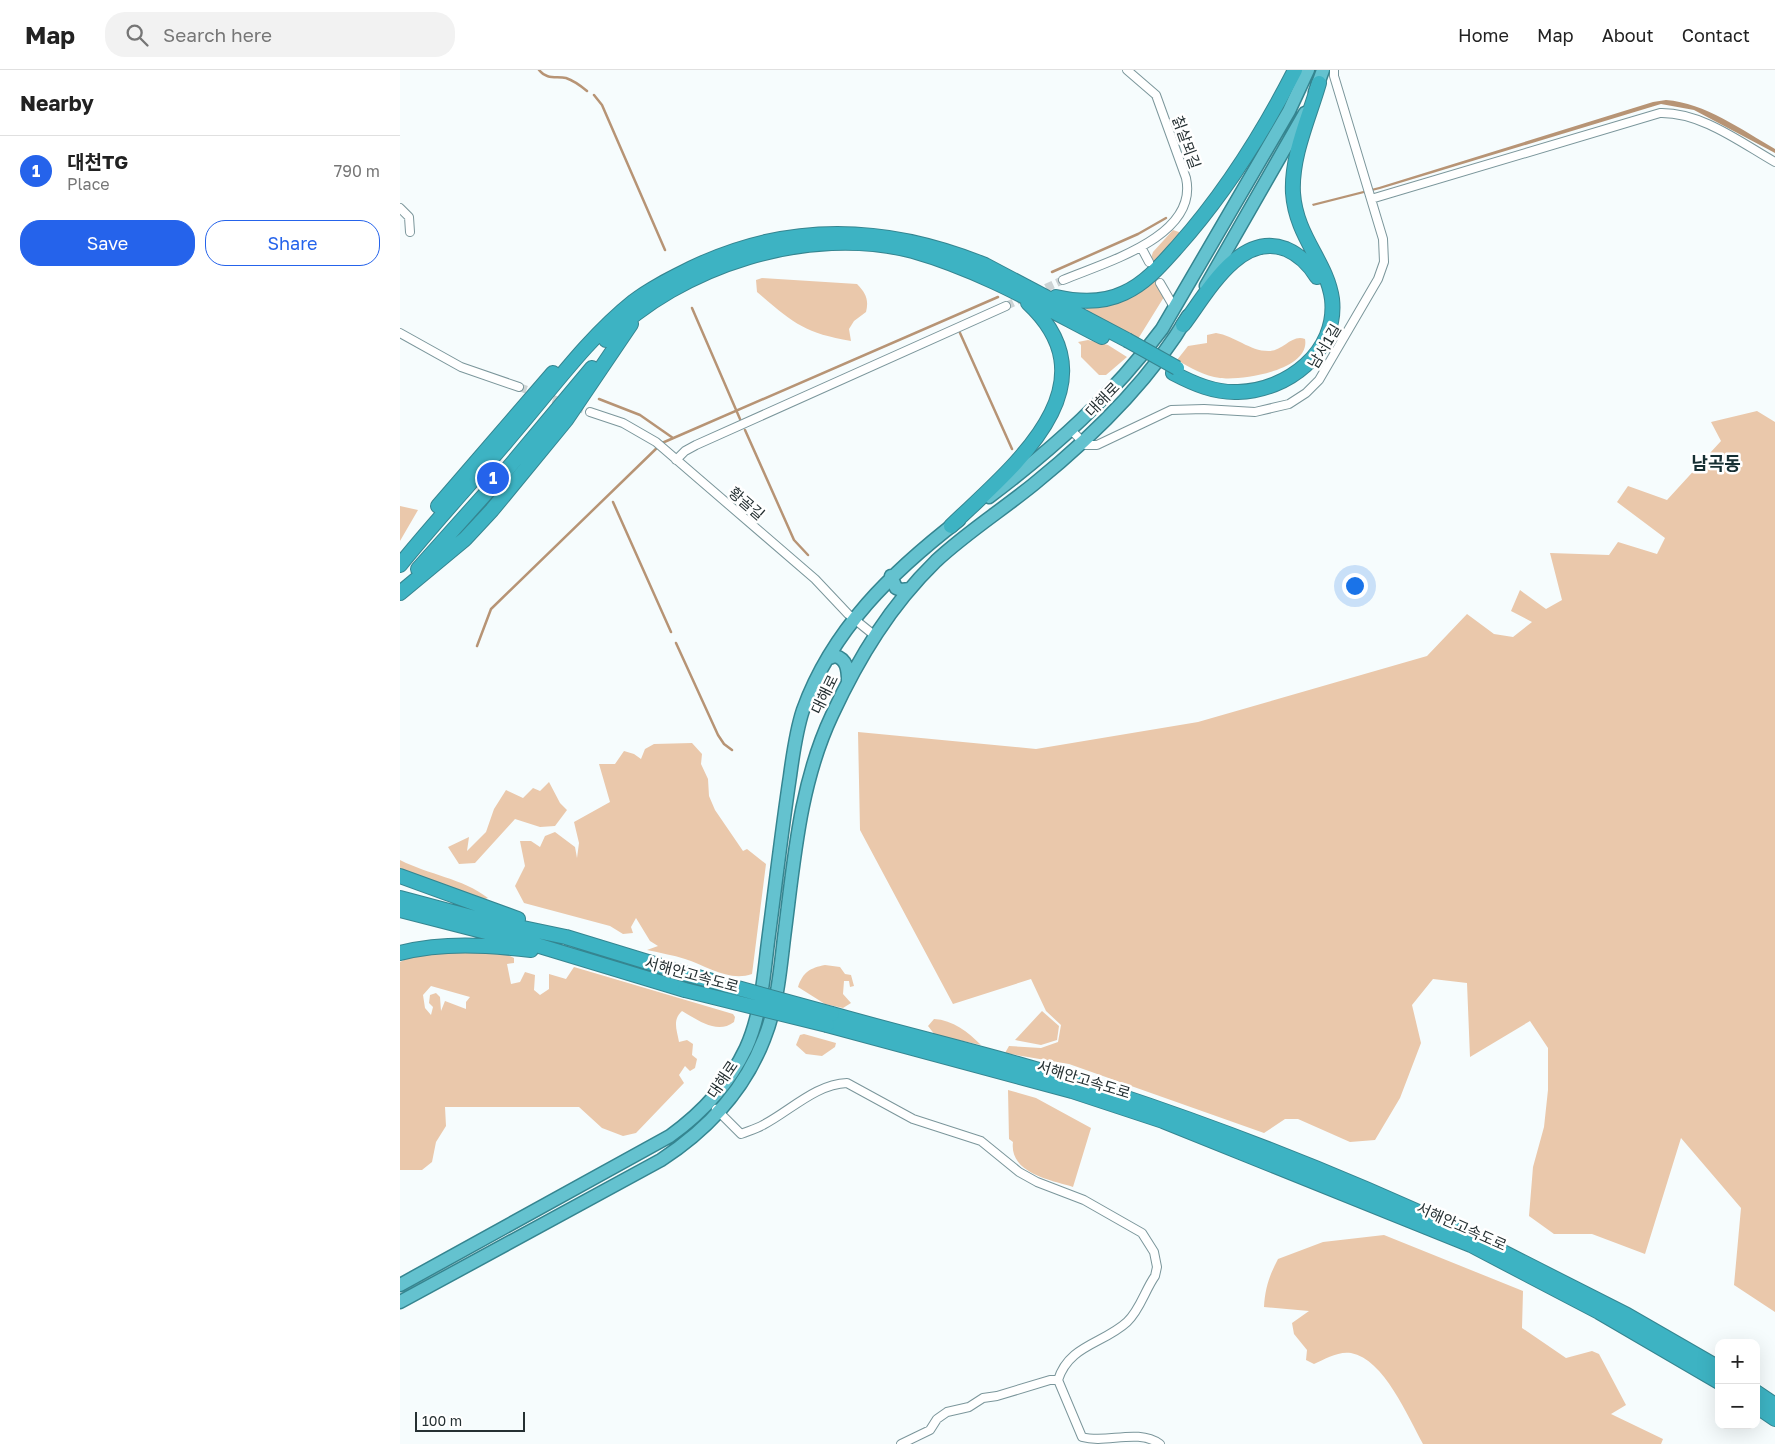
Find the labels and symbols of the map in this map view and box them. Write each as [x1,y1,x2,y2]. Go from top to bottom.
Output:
street label: 칡살뫼길 [1169,113,1205,171]
street label: 남서1길 [1304,320,1344,372]
street label: 대해로 [1081,378,1123,420]
district label: 남곡동 [1691,452,1741,474]
pin: 1 [477,459,509,497]
street label: 황골길 [725,483,769,523]
your location [1342,573,1368,599]
street label: 대해로 [807,671,841,717]
street label: 서해안고속도로 [643,953,741,995]
street label: 서해안고속도로 [1035,1056,1133,1102]
street label: 대해로 [703,1057,741,1101]
street label: 서해안고속도로 [1414,1198,1510,1254]
scale bar [415,1409,525,1432]

